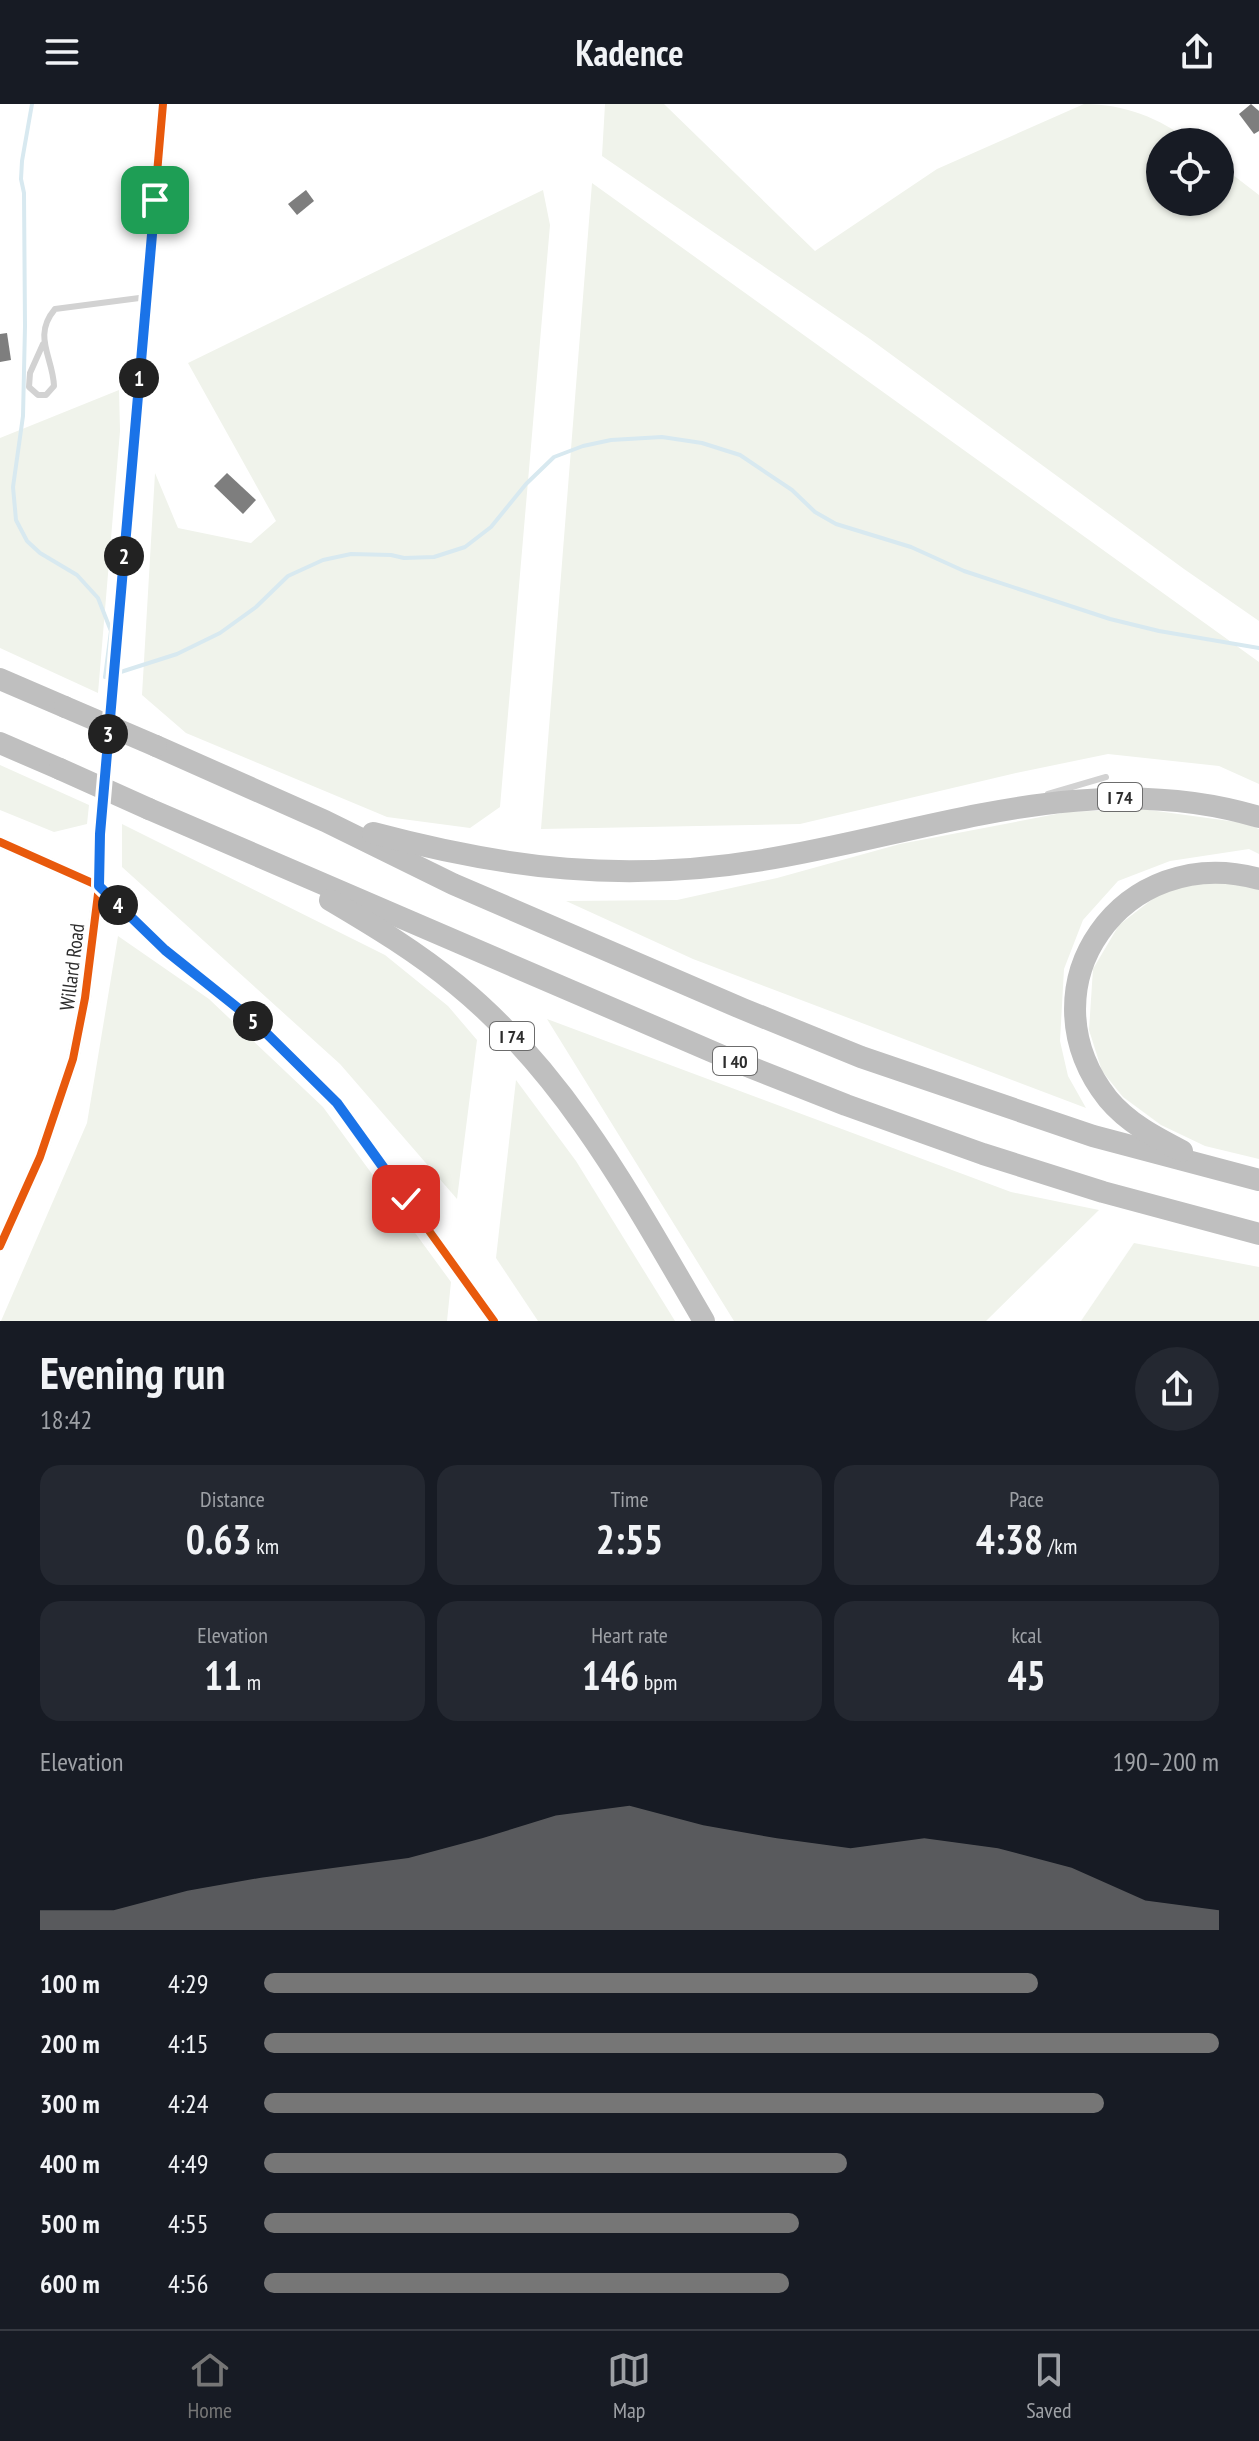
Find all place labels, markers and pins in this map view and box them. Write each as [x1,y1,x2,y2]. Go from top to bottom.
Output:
pin [121,166,189,234]
pin: 1 [119,358,159,398]
pin: 2 [104,536,144,576]
pin: 3 [88,714,128,754]
pin: 4 [98,885,138,925]
pin: 5 [233,1001,273,1041]
pin [372,1165,440,1233]

